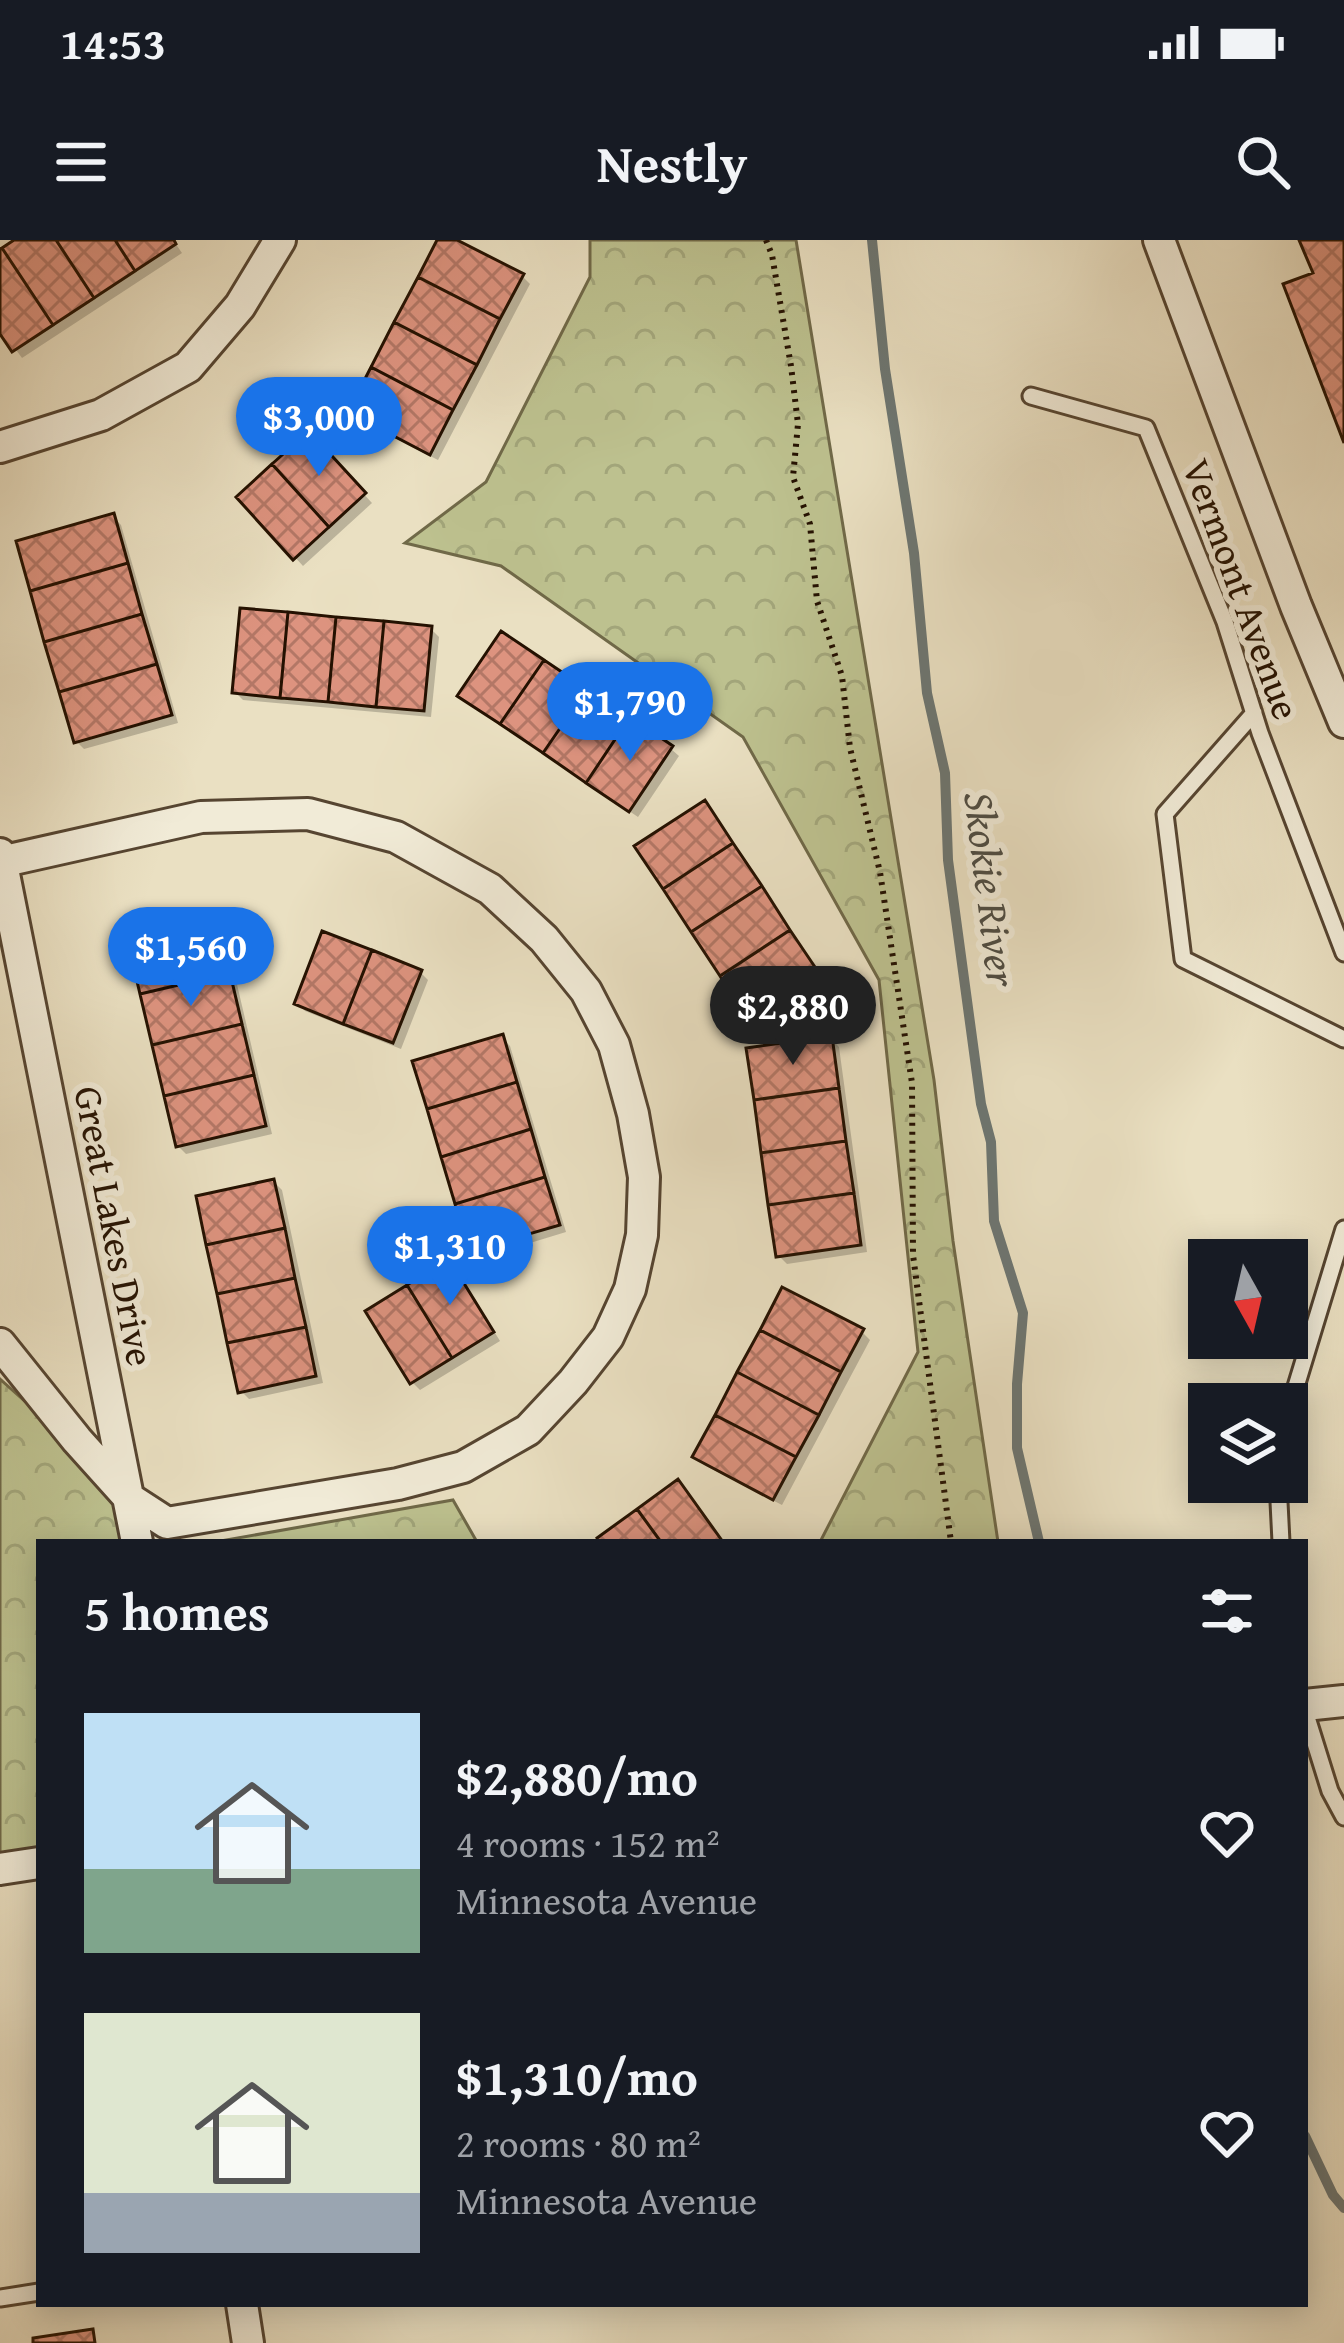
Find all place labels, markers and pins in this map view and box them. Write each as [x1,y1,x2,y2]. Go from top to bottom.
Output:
pin: $3,000 [221,377,417,479]
pin: $1,790 [532,662,728,764]
pin: $1,560 [93,907,289,1009]
pin: $2,880 [695,966,891,1068]
pin: $1,310 [352,1206,548,1308]

